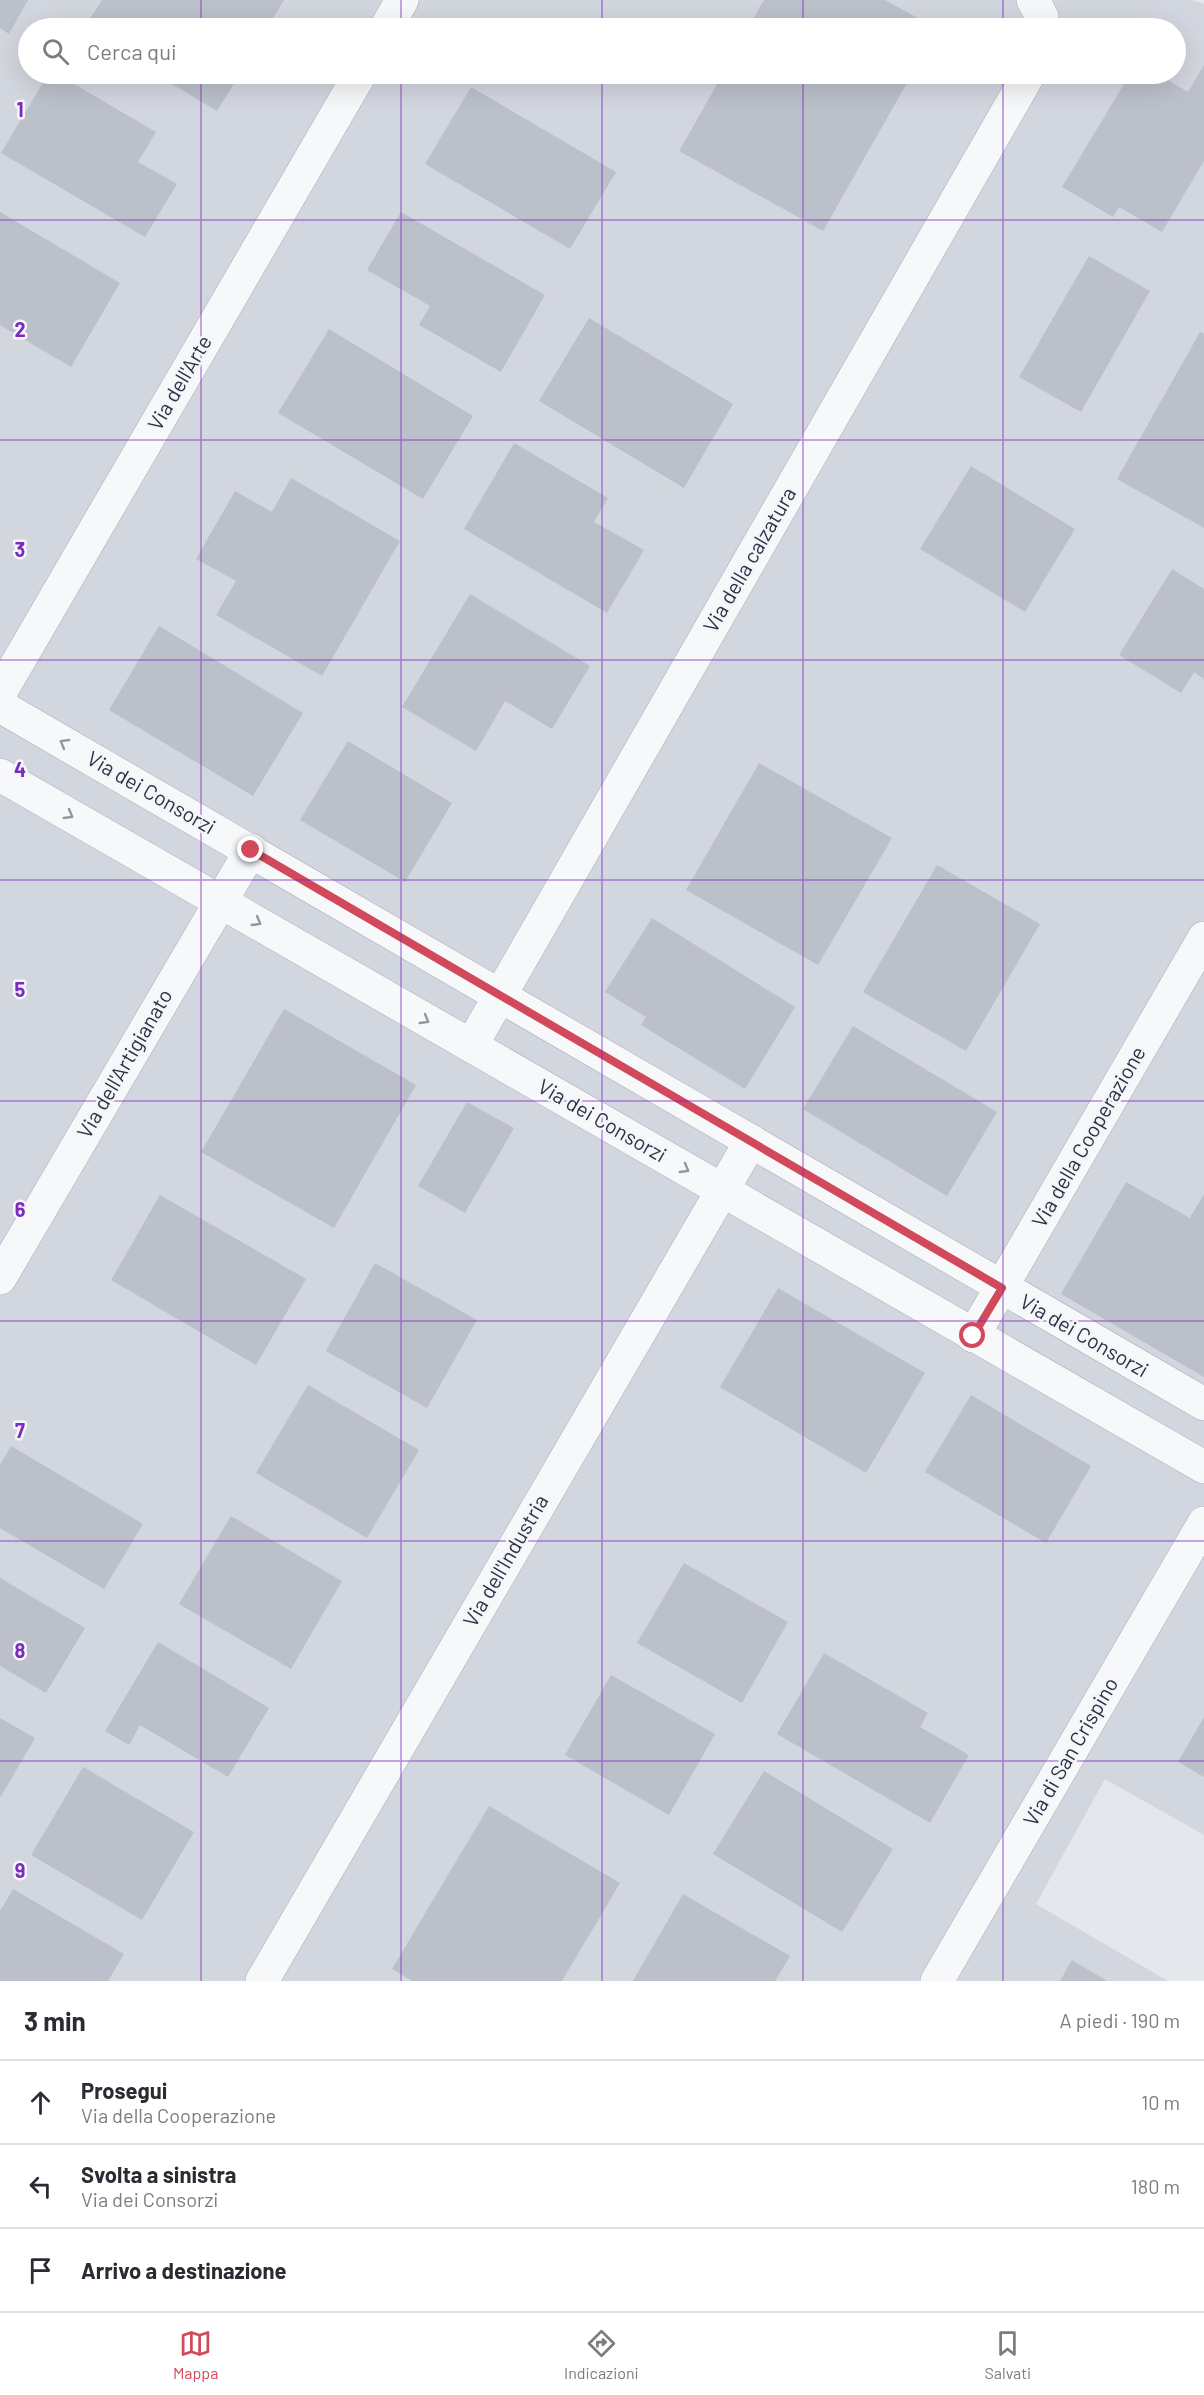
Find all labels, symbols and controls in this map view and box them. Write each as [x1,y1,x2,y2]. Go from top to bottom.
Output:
search box [18,18,1186,84]
icon: search [39,35,72,68]
text: Cerca qui [87,38,177,64]
text: 1 [16,97,24,121]
text: 2 [14,317,26,341]
street label: Via dell'Arte [141,330,216,434]
street label: Via della calzatura [697,482,800,636]
text: 3 [15,537,25,561]
one-way arrow [60,738,70,750]
street label: Via dei Consorzi [83,745,220,839]
text: 4 [14,757,26,781]
one-way arrow [63,808,73,819]
route end [237,836,263,862]
one-way arrow [250,915,261,926]
text: 5 [15,977,26,1001]
street label: Via dell'Artigianato [71,984,177,1142]
one-way arrow [419,1012,429,1024]
street label: Via della Cooperazione [1026,1041,1150,1231]
street label: Via dei Consorzi [534,1073,671,1167]
one-way arrow [679,1162,690,1173]
text: 6 [15,1197,26,1221]
street label: Via dei Consorzi [1016,1288,1153,1382]
route start [959,1322,985,1348]
text: 7 [15,1418,25,1442]
street label: Via dell'Industria [457,1490,553,1631]
text: 8 [15,1638,26,1662]
street label: Via di San Crispino [1017,1672,1122,1830]
text: 9 [15,1858,25,1882]
text: 3 min [24,2005,86,2036]
text: A piedi · 190 m [1060,2008,1180,2032]
text: Prosegui [81,2077,167,2103]
icon: ahead [24,2086,57,2119]
text: 10 m [1141,2090,1180,2114]
text: Via della Cooperazione [81,2103,276,2127]
text: Svolta a sinistra [81,2161,236,2187]
icon: left [24,2170,57,2203]
text: 180 m [1131,2174,1180,2198]
text: Via dei Consorzi [81,2187,218,2211]
icon: arrive [24,2254,57,2287]
text: Arrivo a destinazione [81,2257,287,2283]
tab: Mappa [173,2327,218,2382]
tab: Indicazioni [564,2327,639,2382]
tab: Salvati [984,2327,1031,2382]

